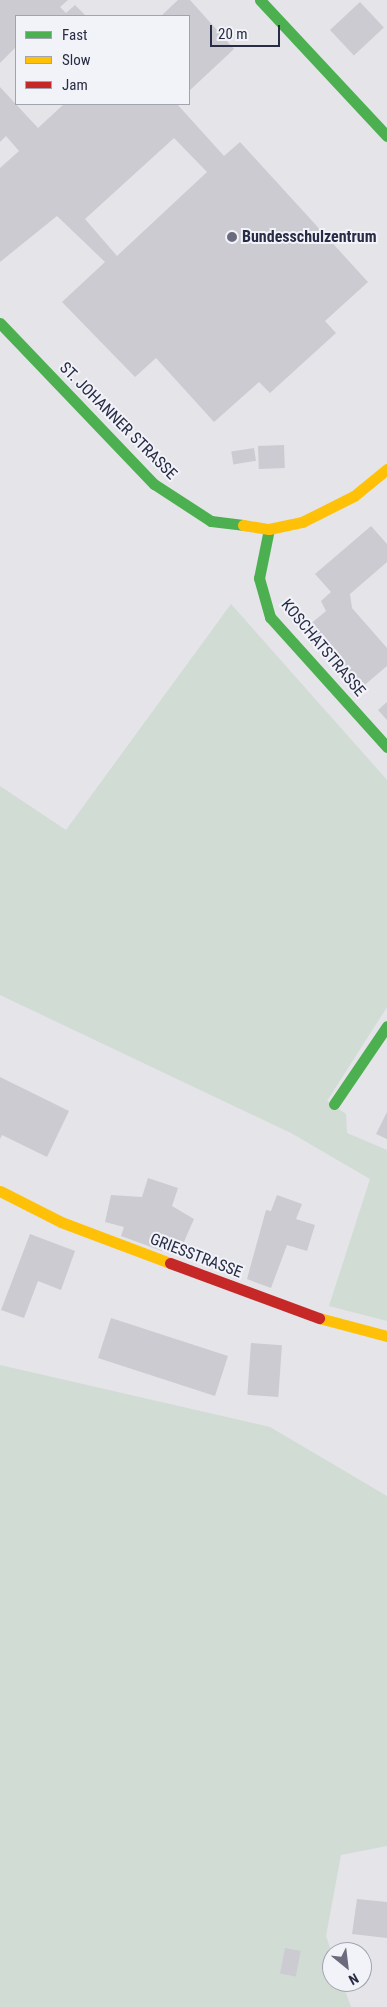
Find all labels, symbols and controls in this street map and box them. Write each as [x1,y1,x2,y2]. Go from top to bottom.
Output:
legend [15,15,190,105]
scale bar [212,15,282,47]
text: 20 m [218,25,248,43]
text: Fast [62,26,87,44]
text: Slow [62,51,91,69]
text: Jam [62,76,88,94]
place label: Bundesschulzentrum [242,227,377,247]
marker: Bundesschulzentrum [226,231,238,243]
street label: ST. JOHANNER STRASSE [55,358,181,484]
street label: KOSCHATSTRASSE [277,596,369,700]
street label: GRIESSTRASSE [147,1230,245,1282]
north arrow [322,1942,372,1992]
text: N [346,1970,361,1988]

